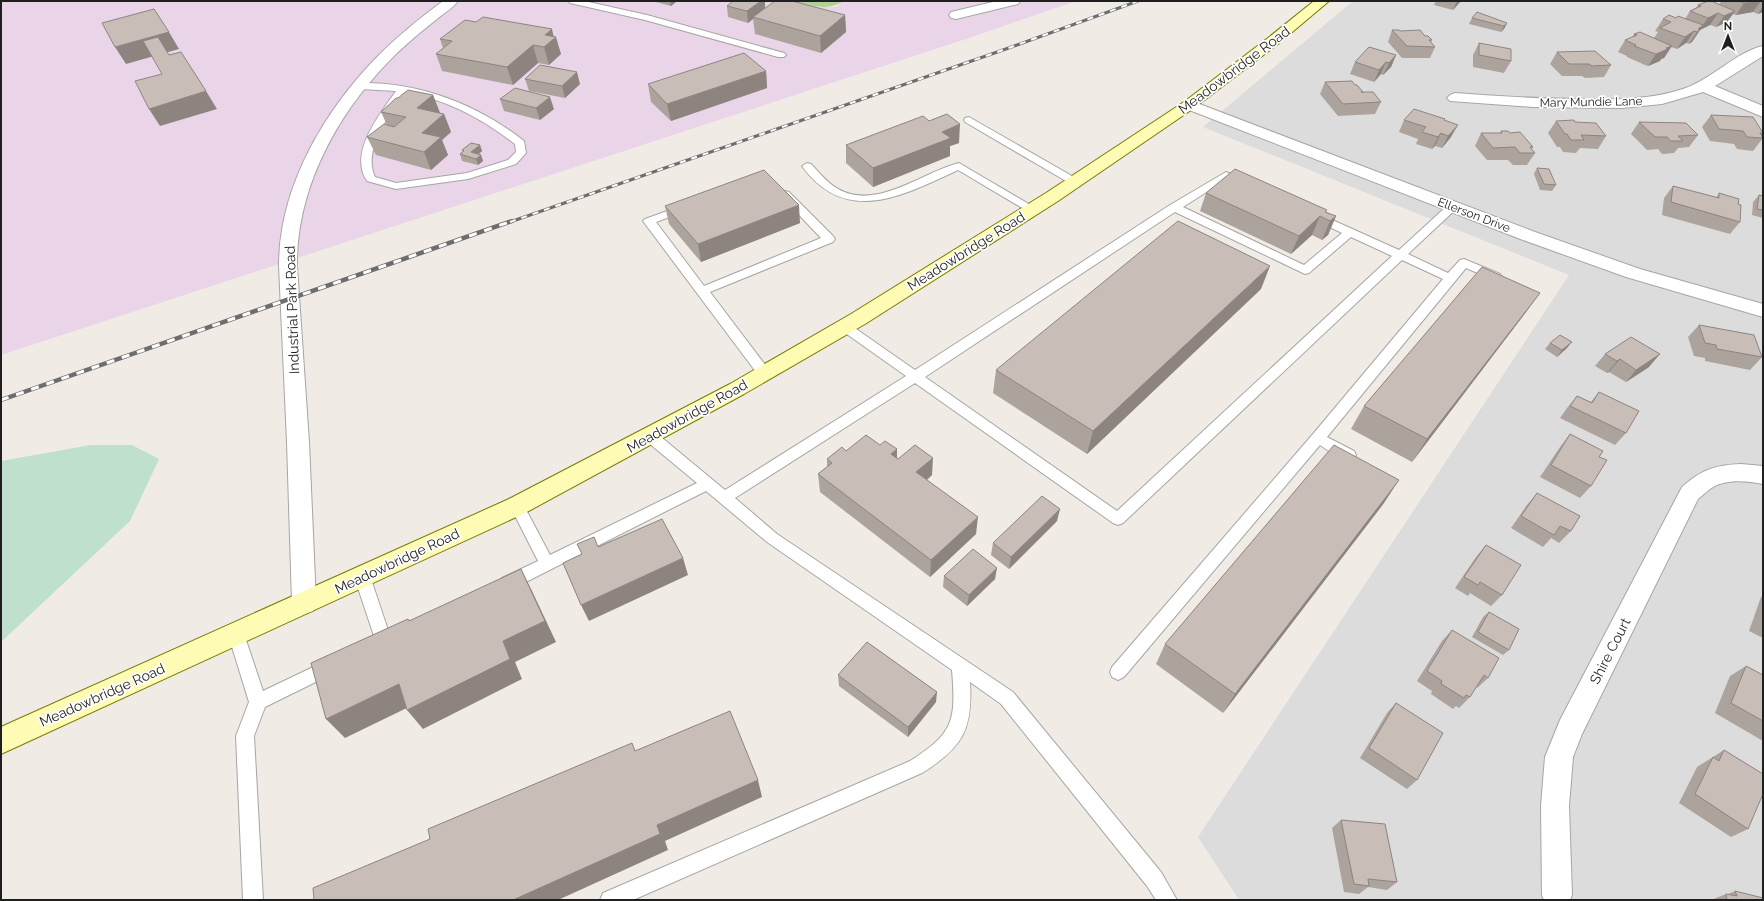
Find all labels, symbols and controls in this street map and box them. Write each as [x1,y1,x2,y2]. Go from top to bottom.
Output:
north arrow [1708,16,1748,56]
text: N [1724,20,1732,33]
street label: Meadowbridge Road [1175,23,1293,117]
street label: Mary Mundie Lane [1539,94,1643,110]
street label: Ellerson Drive [1436,195,1512,235]
street label: Meadowbridge Road [904,208,1028,294]
street label: Industrial Park Road [282,246,302,374]
street label: Meadowbridge Road [624,376,750,456]
street label: Meadowbridge Road [332,525,462,597]
street label: Shire Court [1587,615,1634,687]
street label: Meadowbridge Road [37,660,167,730]

